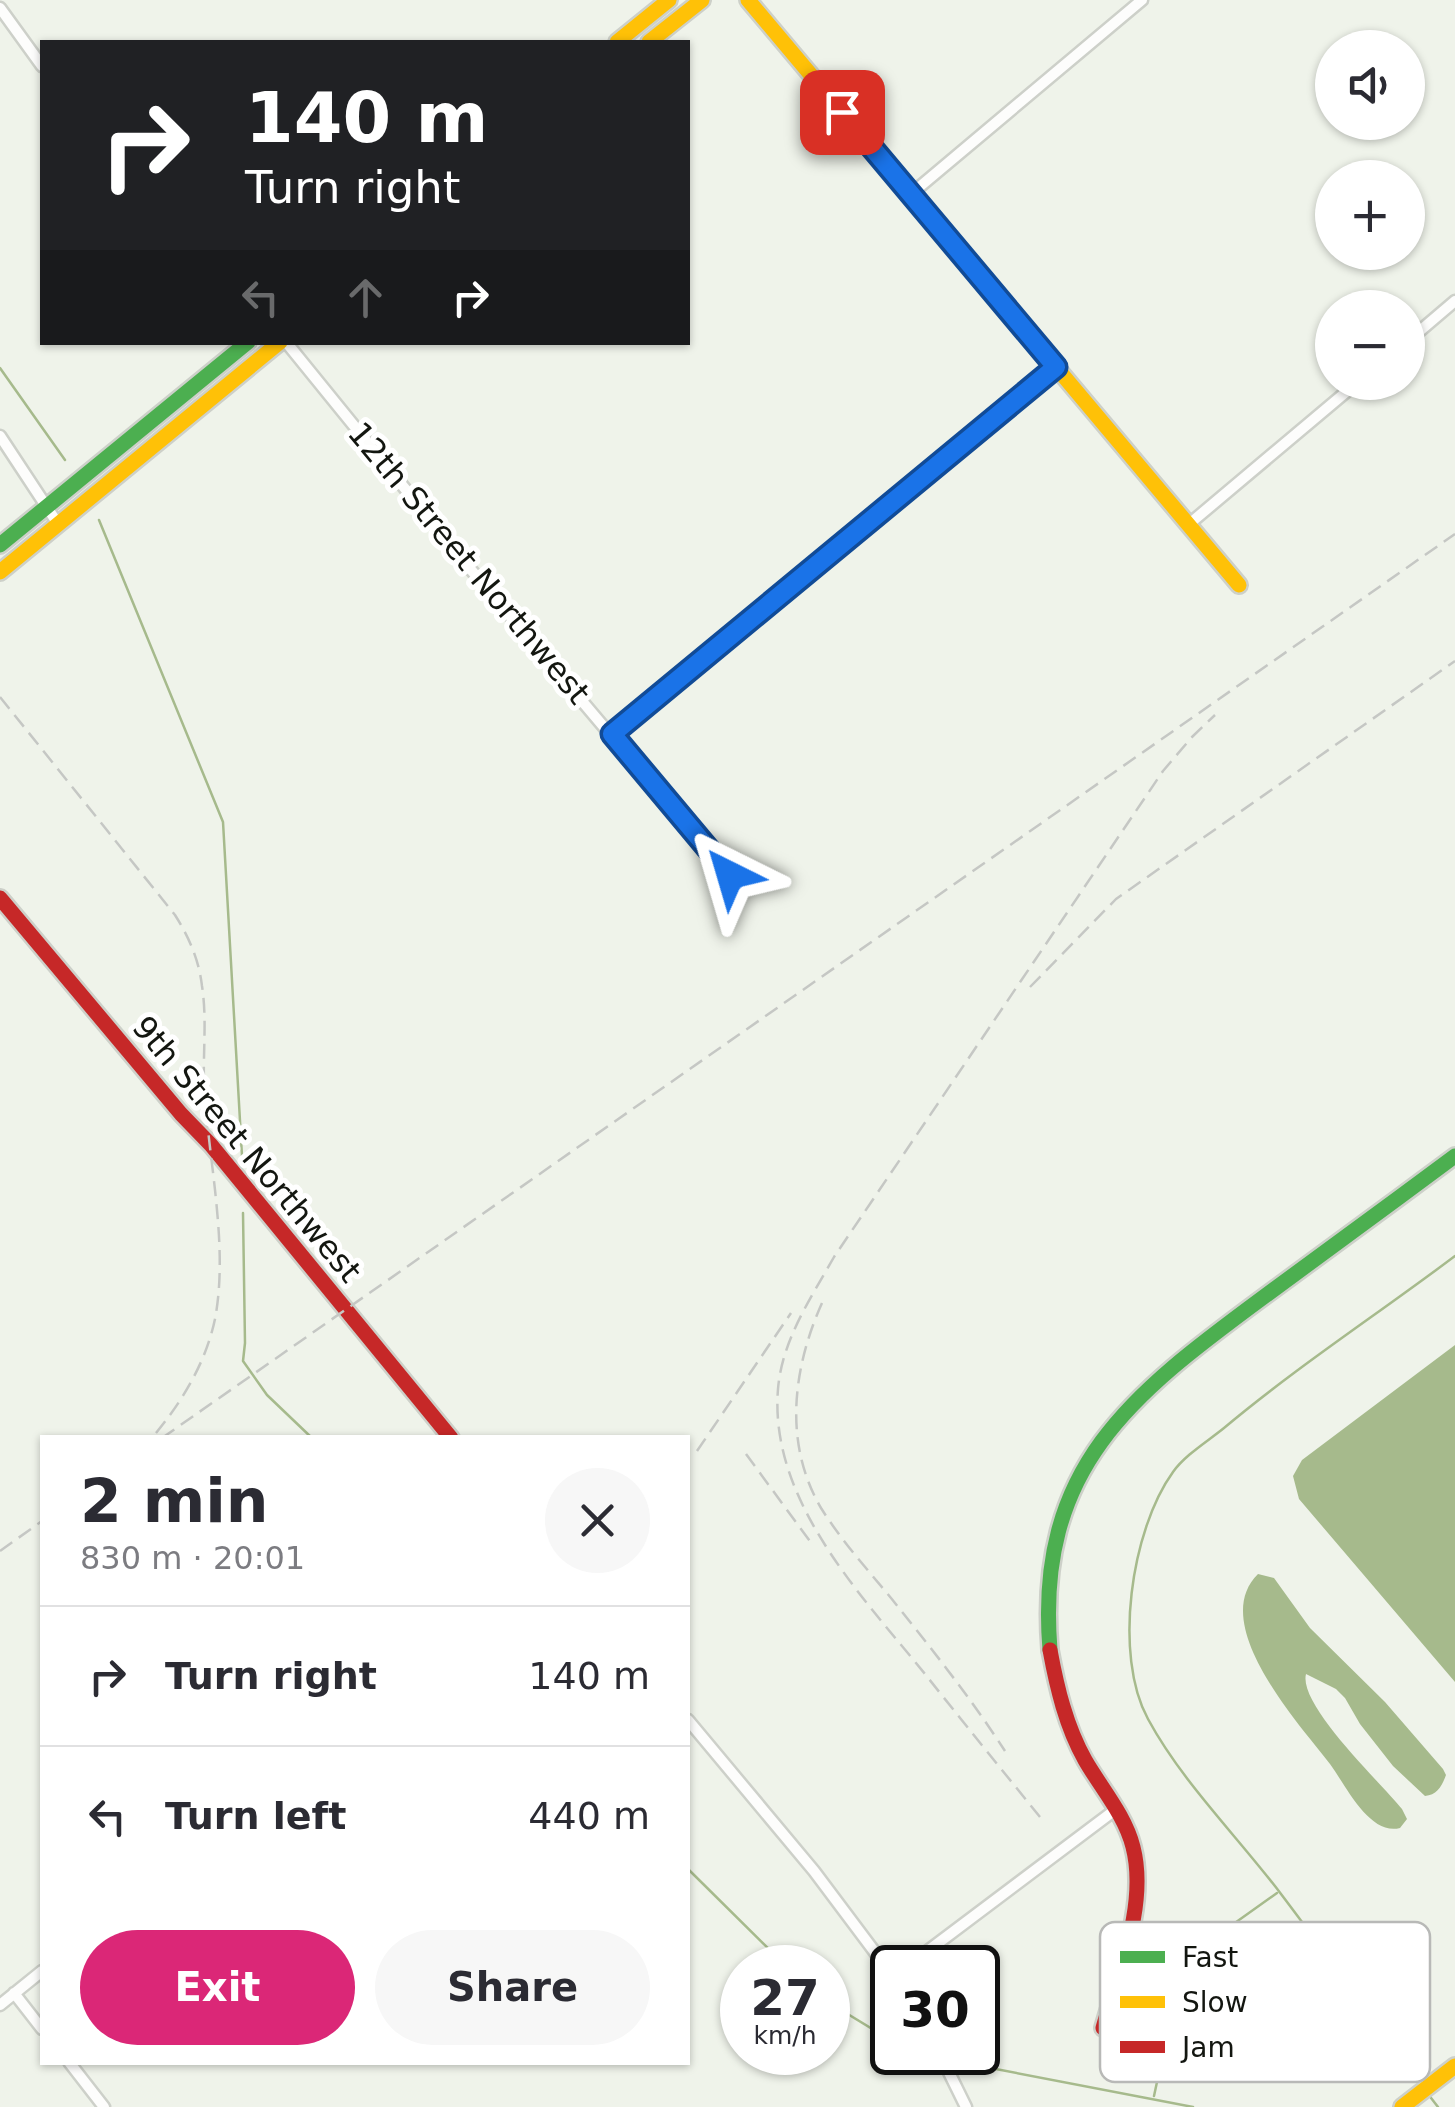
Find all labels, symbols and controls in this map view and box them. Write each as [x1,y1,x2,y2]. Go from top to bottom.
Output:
map controls [1315,30,1425,400]
button: sound [1315,30,1425,140]
pin [800,70,885,155]
text: 140 m [245,77,488,159]
icon: right [80,80,210,210]
icon: arrive [815,85,870,140]
button: + [1315,160,1425,270]
text: Turn right [245,161,460,214]
icon: left [233,270,288,325]
icon: ahead [338,270,393,325]
icon: right [443,270,498,325]
button: − [1315,290,1425,400]
street label: 12th Street Northwest [340,415,598,711]
position arrow [678,823,782,927]
street label: 9th Street Northwest [125,1008,369,1290]
text: 2 min [80,1466,268,1536]
button: close [545,1468,650,1573]
text: 830 m · 20:01 [80,1539,305,1577]
icon: right [80,1649,135,1704]
text: Turn right [165,1654,377,1698]
text: 140 m [528,1654,650,1698]
icon: left [80,1789,135,1844]
text: Turn left [165,1794,346,1838]
text: 440 m [528,1794,650,1838]
legend [1100,1922,1430,2082]
button: Exit [80,1930,355,2045]
button: Share [375,1930,650,2045]
text: Fast [1182,1941,1238,1974]
speed limit sign: 30 [870,1945,1000,2075]
text: 27 [750,1969,820,2027]
text: Slow [1182,1986,1248,2019]
text: km/h [753,2021,817,2050]
text: Jam [1180,2031,1235,2064]

